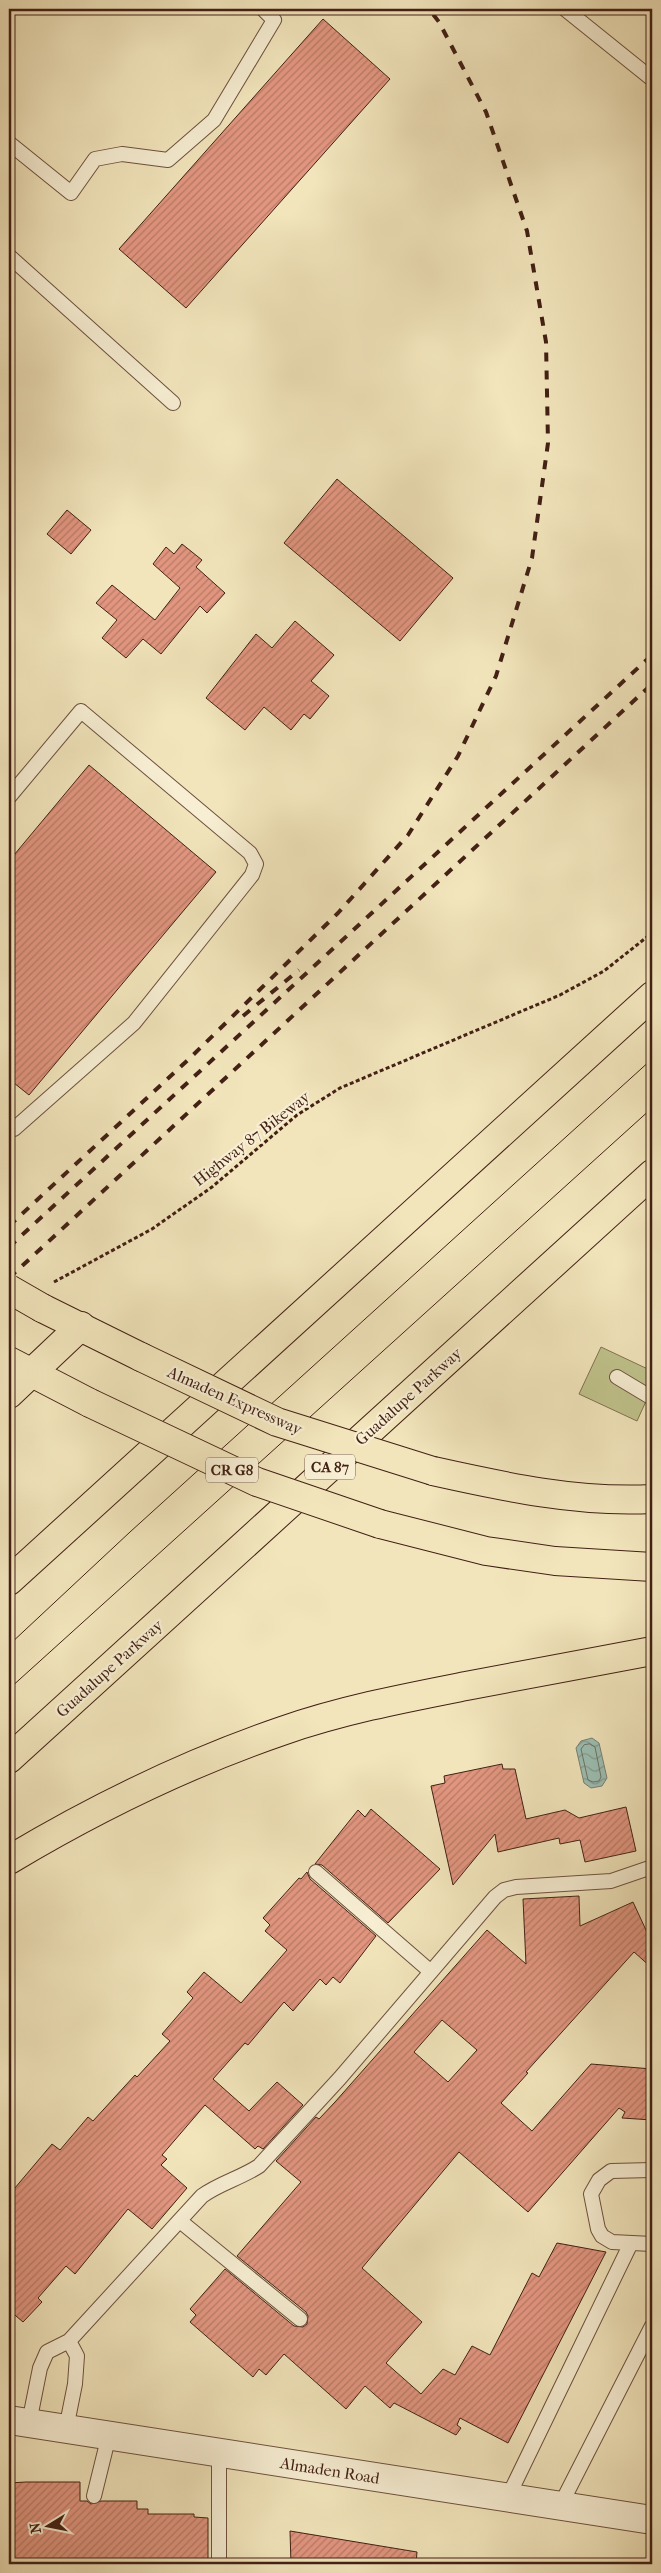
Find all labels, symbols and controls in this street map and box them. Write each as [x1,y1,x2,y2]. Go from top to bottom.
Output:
street label: Highway 87 Bikeway [189,1087,314,1190]
street label: Guadalupe Parkway [351,1343,466,1449]
street label: Almaden Expressway [164,1362,305,1439]
road number: CA 87 [305,1454,355,1480]
road number: CR G8 [206,1458,258,1482]
street label: Guadalupe Parkway [52,1615,167,1721]
street label: Almaden Road [278,2453,381,2488]
north arrow [22,2500,72,2550]
text: N [26,2521,45,2535]

